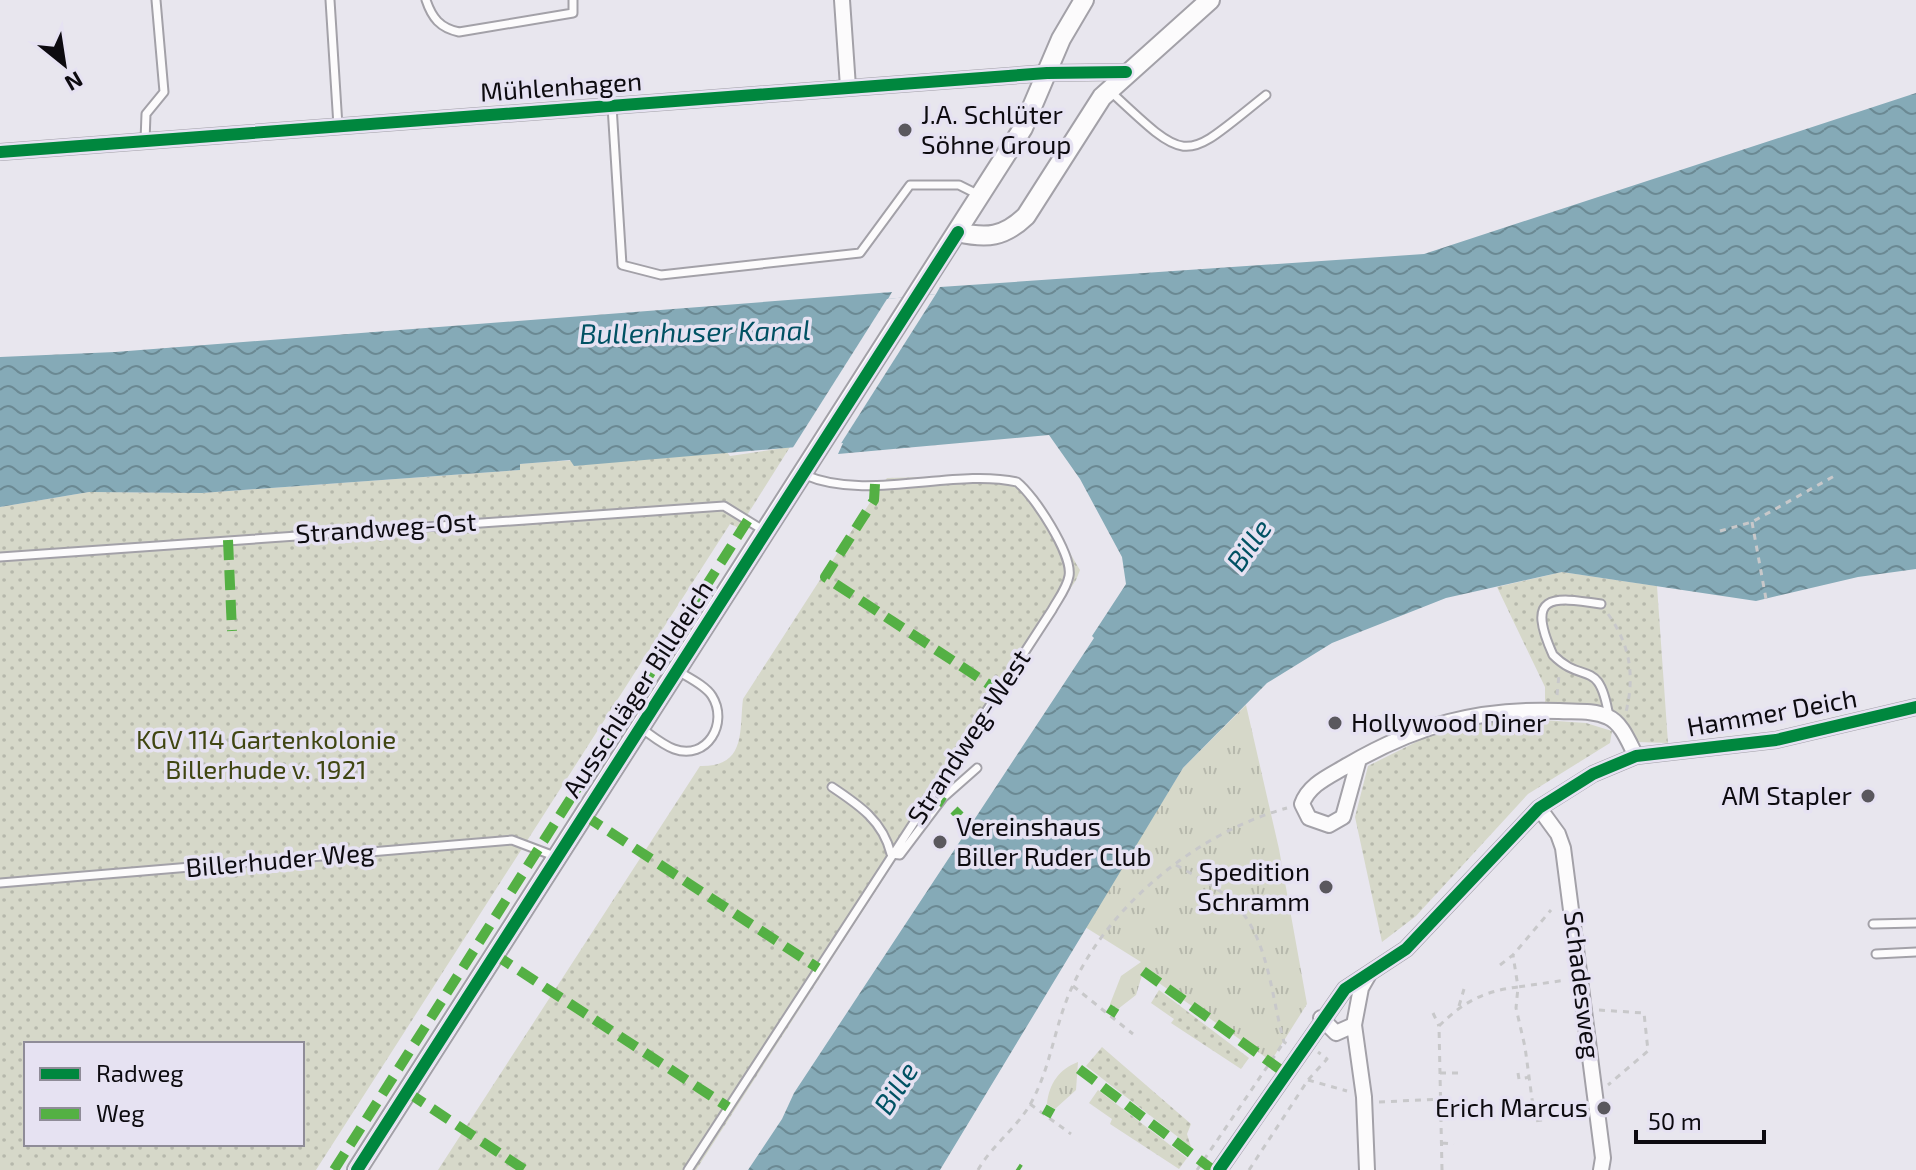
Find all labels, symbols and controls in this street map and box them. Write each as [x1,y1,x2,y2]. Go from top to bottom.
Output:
north arrow [24,24,104,104]
street label: Mühlenhagen [479,64,643,107]
text: N [61,67,88,97]
place label: J.A. Schlüter Söhne Group [921,98,1071,159]
marker: J.A. Schlüter Söhne Group [896,121,914,139]
water label: Bullenhuser Kanal [579,312,811,350]
street label: Strandweg-Ost [295,505,477,548]
water label: Bille [1218,512,1278,577]
street label: Ausschläger Billdeich [555,574,718,802]
street label: Strandweg-West [900,643,1036,829]
street label: Hammer Deich [1684,681,1859,742]
place label: Hollywood Diner [1351,706,1547,737]
marker: Hollywood Diner [1326,714,1344,732]
park label: KGV 114 Gartenkolonie Billerhude v. 1921 [136,723,396,784]
place label: AM Stapler [1721,779,1852,810]
marker: AM Stapler [1859,787,1877,805]
place label: Vereinshaus Biller Ruder Club [956,810,1151,871]
marker: Vereinshaus Biller Ruder Club [931,833,949,851]
street label: Billerhuder Weg [184,835,375,882]
place label: Spedition Schramm [1197,855,1310,916]
marker: Spedition Schramm [1317,878,1335,896]
street label: Schadesweg [1559,909,1608,1060]
legend [24,1042,304,1146]
water label: Bille [866,1055,925,1120]
text: Radweg [96,1058,184,1087]
place label: Erich Marcus [1435,1091,1588,1122]
scale bar [1636,1094,1764,1144]
text: Weg [96,1098,145,1127]
marker: Erich Marcus [1595,1099,1613,1117]
text: 50 m [1648,1106,1702,1135]

